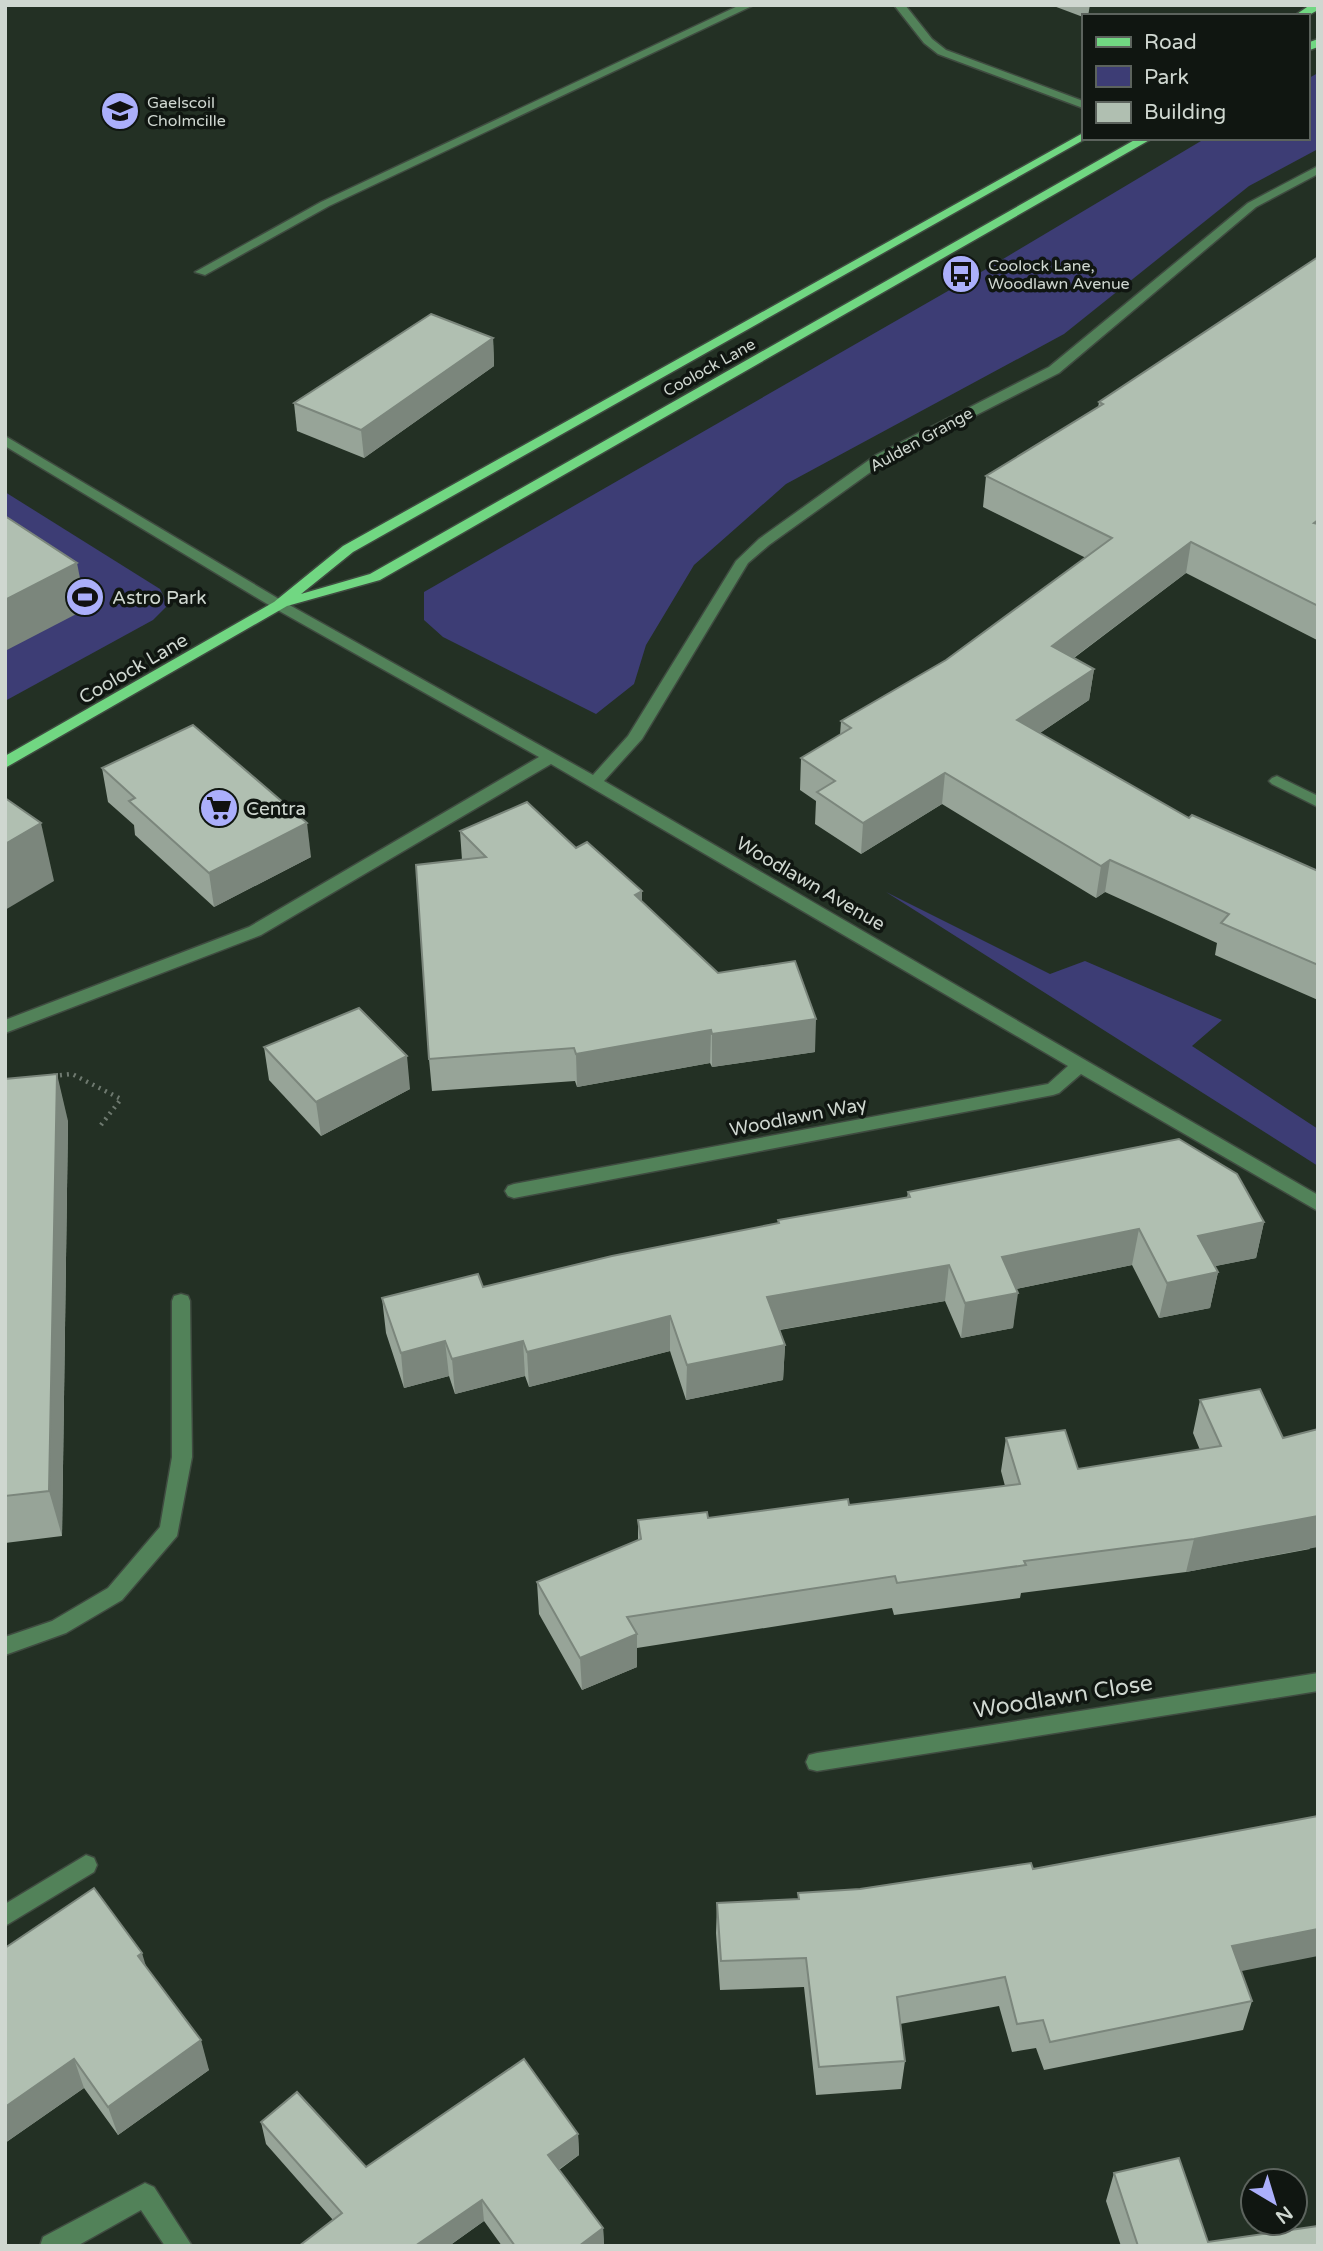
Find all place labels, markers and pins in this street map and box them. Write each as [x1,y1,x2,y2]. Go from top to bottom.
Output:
school or university icon: Gaelscoil Cholmcille [99,90,141,132]
place label: Gaelscoil Cholmcille [147,93,226,131]
bus stop icon: Coolock Lane, Woodlawn Avenue [940,253,982,295]
place label: Coolock Lane, Woodlawn Avenue [988,256,1130,294]
sports icon: Astro Park [64,576,106,618]
place label: Astro Park [112,587,207,609]
supermarket icon: Centra [198,787,240,829]
place label: Centra [246,798,306,820]

